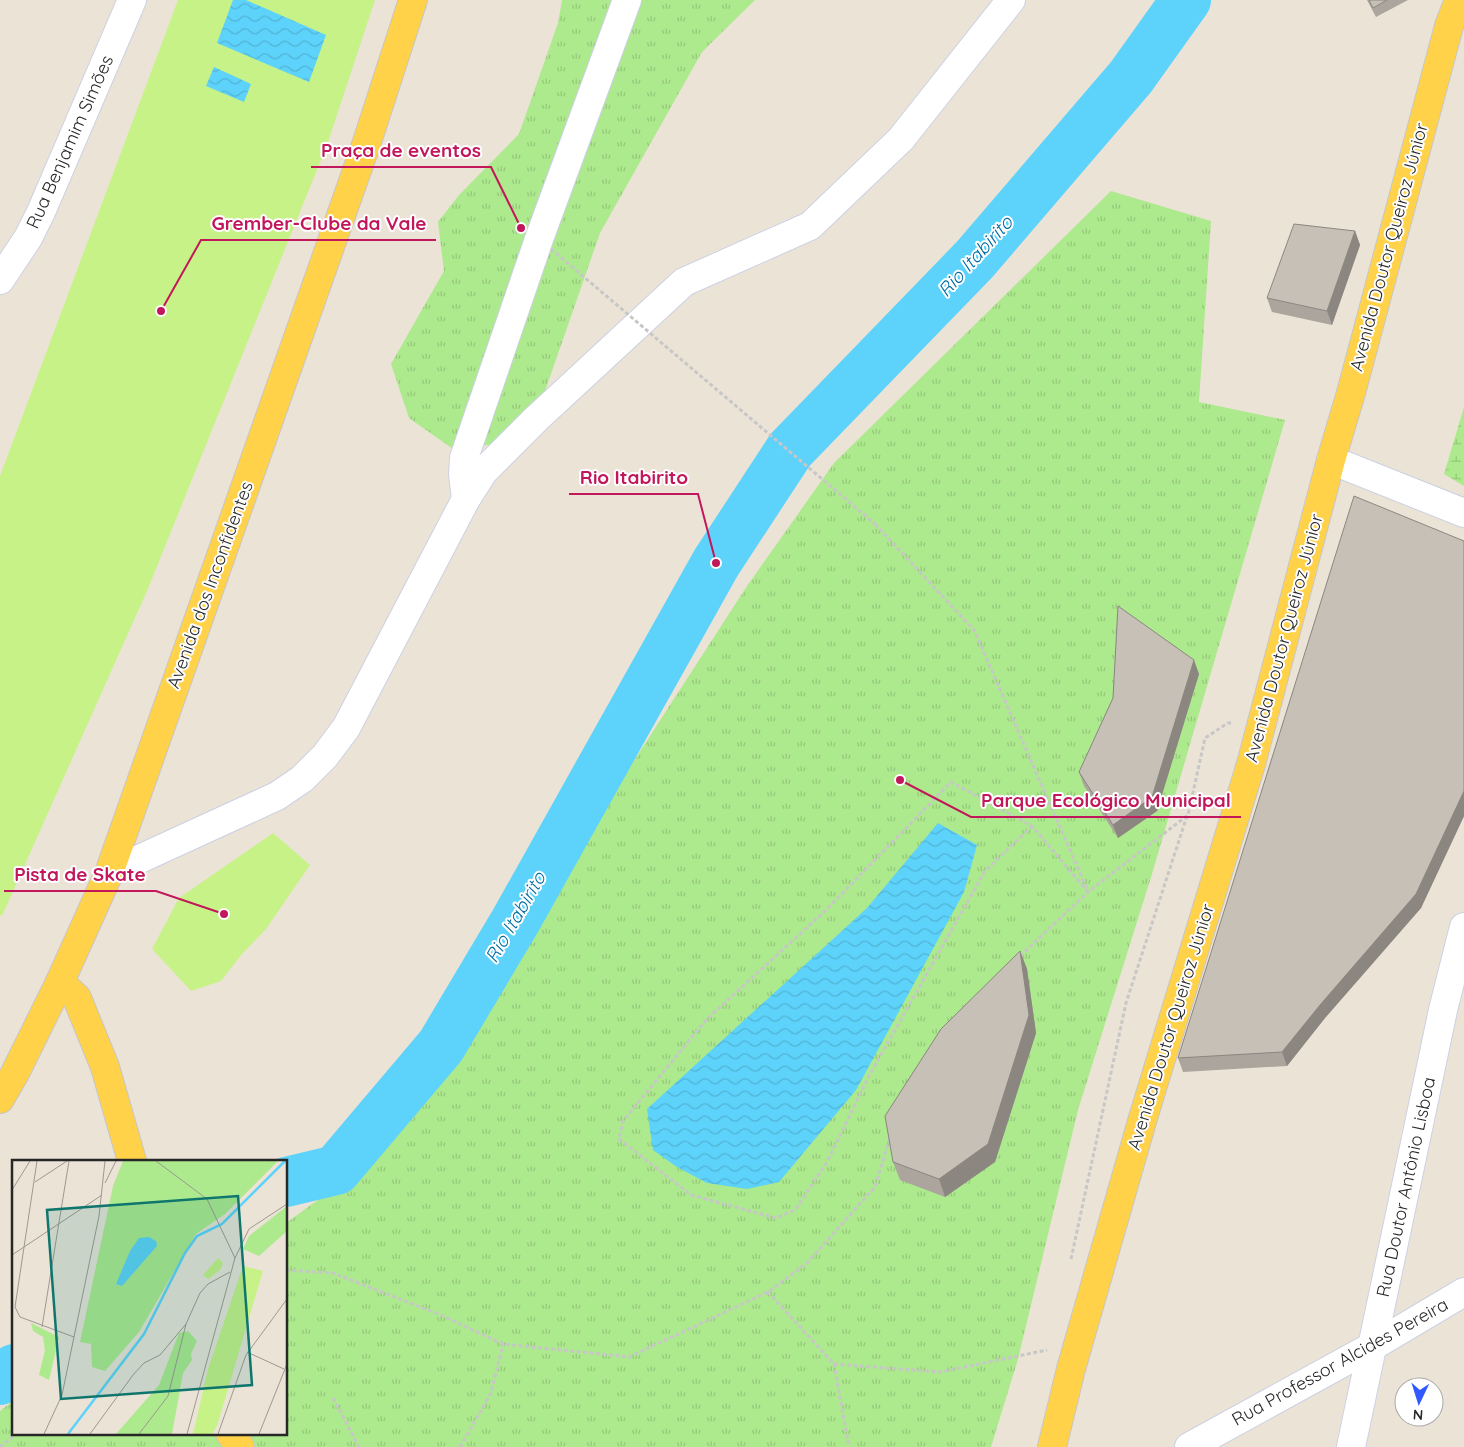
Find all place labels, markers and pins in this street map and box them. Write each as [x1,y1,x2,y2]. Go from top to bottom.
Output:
callout: Praça de eventos [311,133,491,167]
callout: Grember-Clube da Vale [201,206,436,240]
callout: Rio Itabirito [569,460,698,494]
callout: Parque Ecológico Municipal [971,783,1241,817]
callout: Pista de Skate [4,857,156,891]

